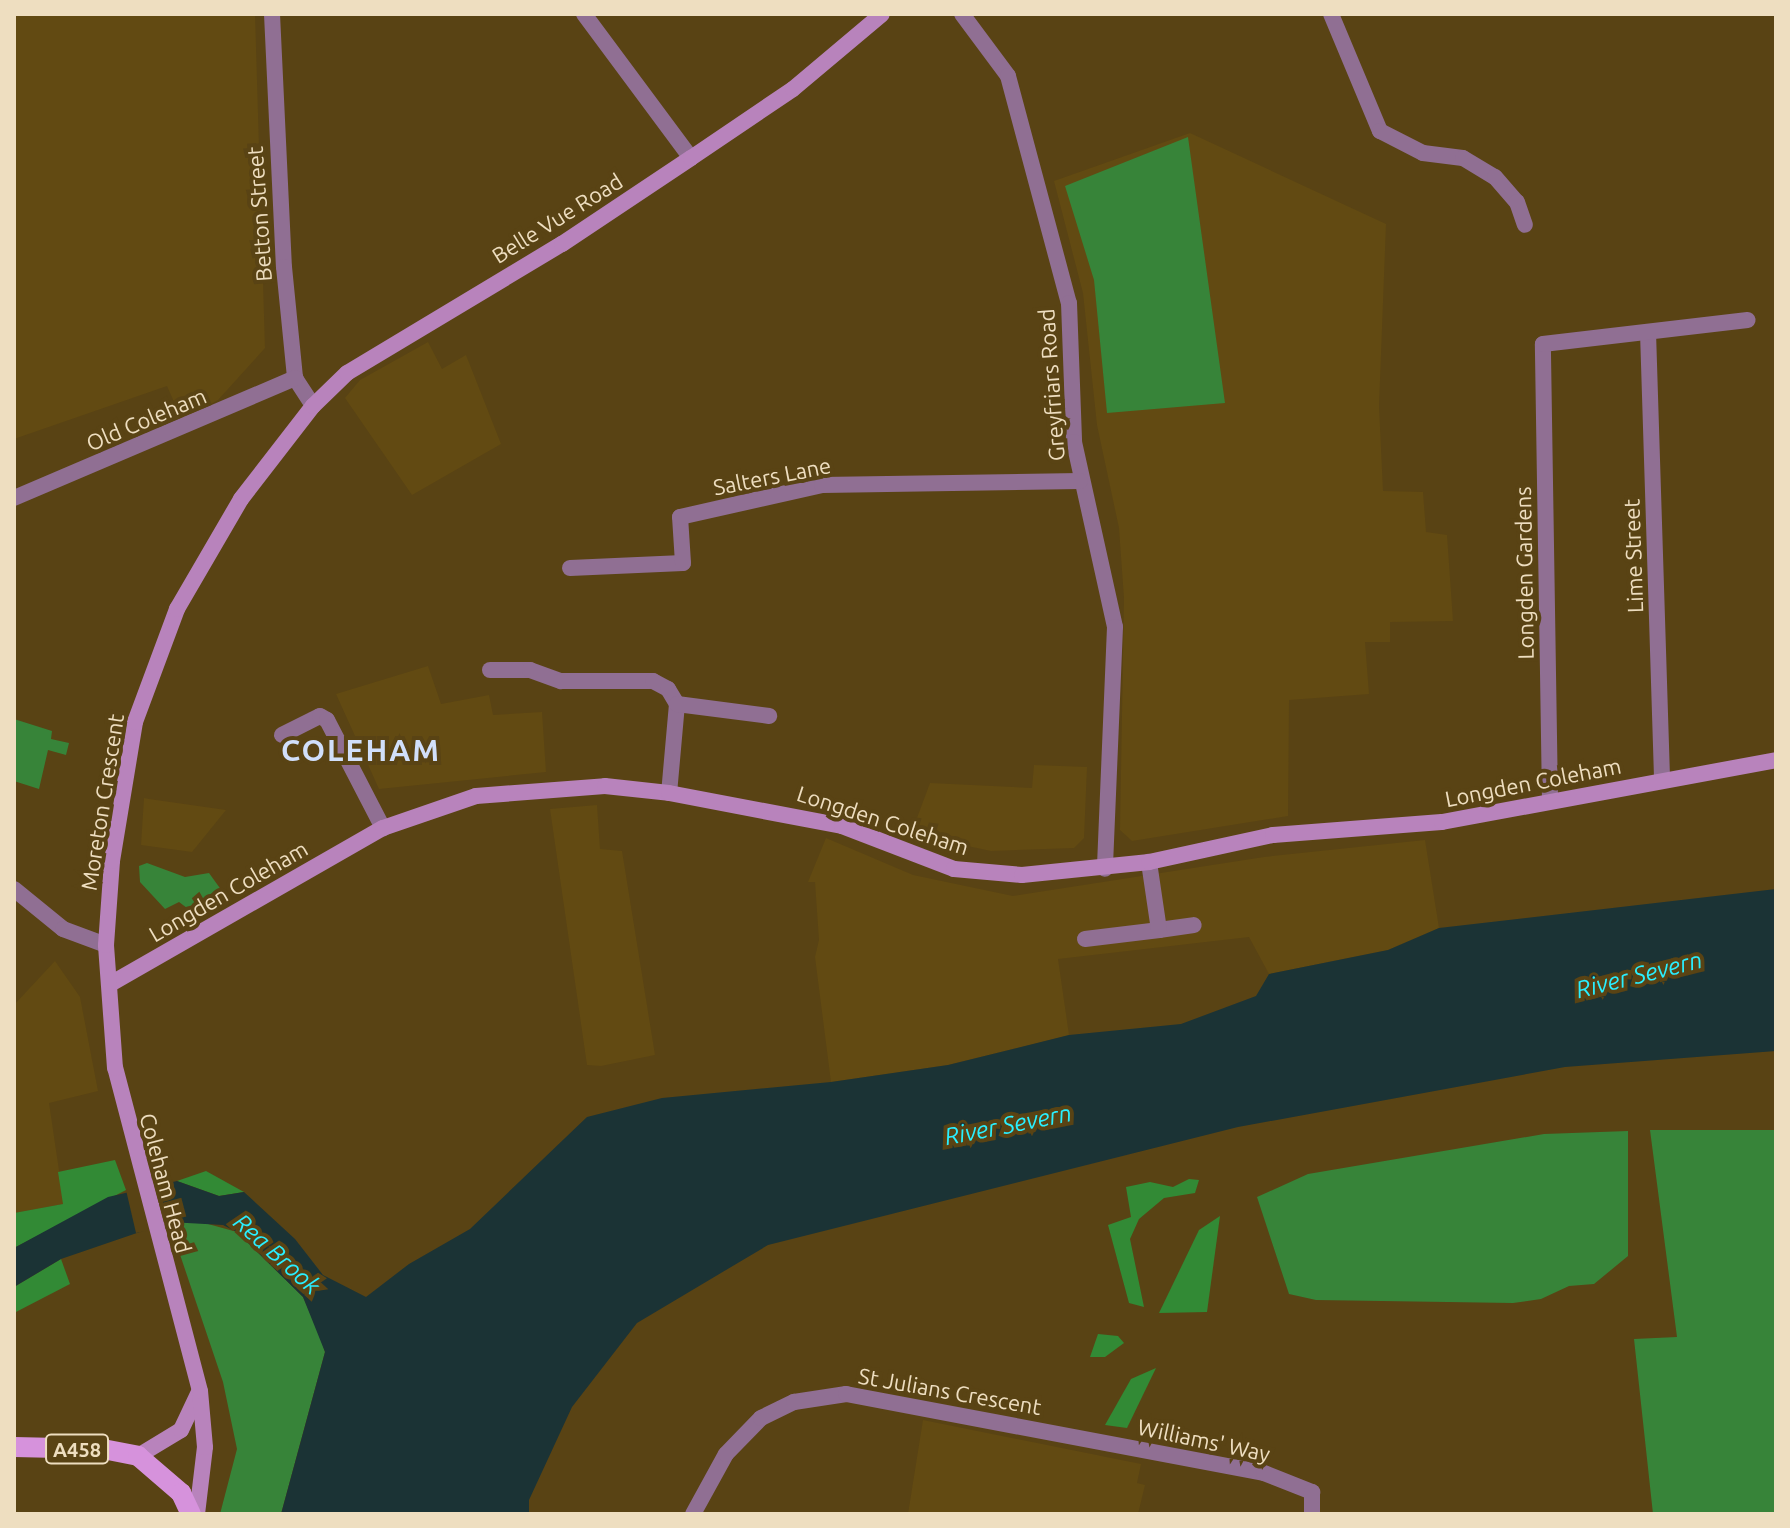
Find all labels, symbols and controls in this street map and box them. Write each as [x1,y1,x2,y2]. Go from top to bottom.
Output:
street label: Betton Street [241,146,277,282]
street label: Belle Vue Road [487,167,627,269]
street label: Greyfriars Road [1033,308,1069,462]
street label: Old Coleham [82,382,210,456]
street label: Salters Lane [711,452,833,500]
street label: Longden Gardens [1509,486,1539,660]
street label: Lime Street [1618,499,1648,613]
street label: Moreton Crescent [75,712,129,892]
district label: COLEHAM [281,732,441,768]
street label: Longden Coleham [1443,752,1623,812]
street label: Longden Coleham [794,780,972,860]
street label: Longden Coleham [144,835,312,947]
water label: River Severn [1573,945,1705,1005]
water label: River Severn [942,1099,1074,1151]
street label: Coleham Head [135,1110,197,1256]
water label: Rea Brook [228,1207,326,1301]
street label: St Julians Crescent [857,1362,1043,1420]
street label: Williams' Way [1135,1413,1273,1467]
road number: A458 [45,1433,109,1465]

